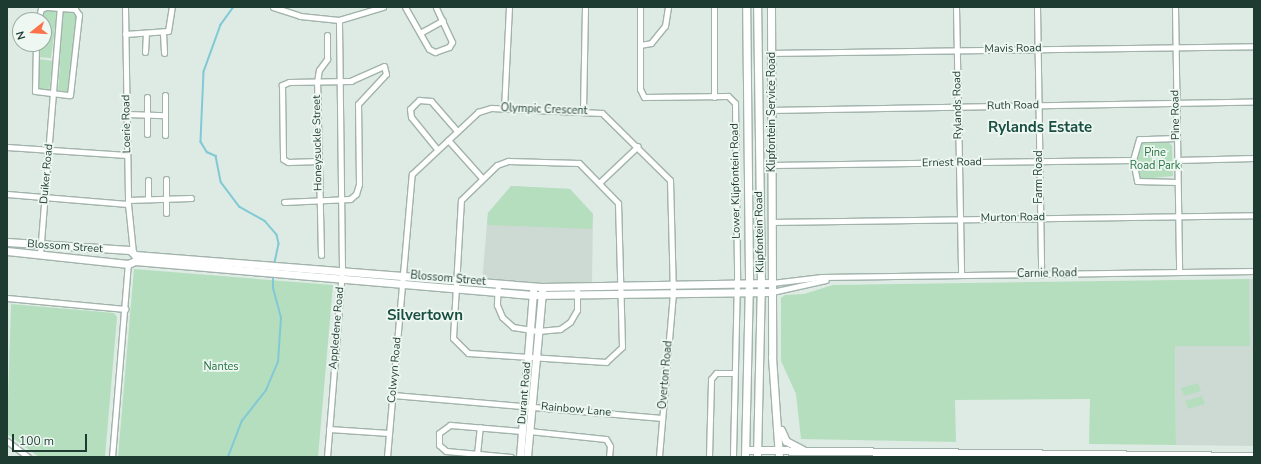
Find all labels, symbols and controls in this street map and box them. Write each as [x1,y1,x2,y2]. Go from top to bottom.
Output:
north arrow [12,12,52,52]
text: N [13,29,29,41]
street label: Mavis Road [984,42,1042,56]
street label: Klipfontein Service Road [765,52,779,172]
street label: Rylands Road [951,71,965,139]
street label: Pine Road [1169,90,1183,140]
street label: Loerie Road [120,95,134,153]
street label: Honeysuckle Street [311,95,325,191]
street label: Ruth Road [987,99,1039,113]
street label: Olympic Crescent [500,102,588,118]
district label: Rylands Estate [988,119,1092,137]
street label: Lower Klipfontein Road [728,123,744,239]
street label: Duiker Road [38,143,56,205]
park label: Pine Road Park [1130,147,1180,173]
street label: Farm Road [1032,150,1046,204]
street label: Ernest Road [922,156,982,170]
street label: Klipfontein Road [753,191,767,273]
street label: Murton Road [981,211,1045,225]
street label: Blossom Street [27,238,103,256]
street label: Carnie Road [1017,267,1077,281]
street label: Blossom Street [410,269,486,289]
street label: Appledene Road [327,286,347,370]
district label: Silvertown [387,307,463,325]
street label: Colwyn Road [386,337,404,403]
street label: Overton Road [656,340,676,410]
park label: Nantes [203,360,239,374]
street label: Durant Road [516,361,534,425]
street label: Rainbow Lane [540,400,612,420]
scale bar [14,426,89,452]
text: 100 m [19,433,54,449]

